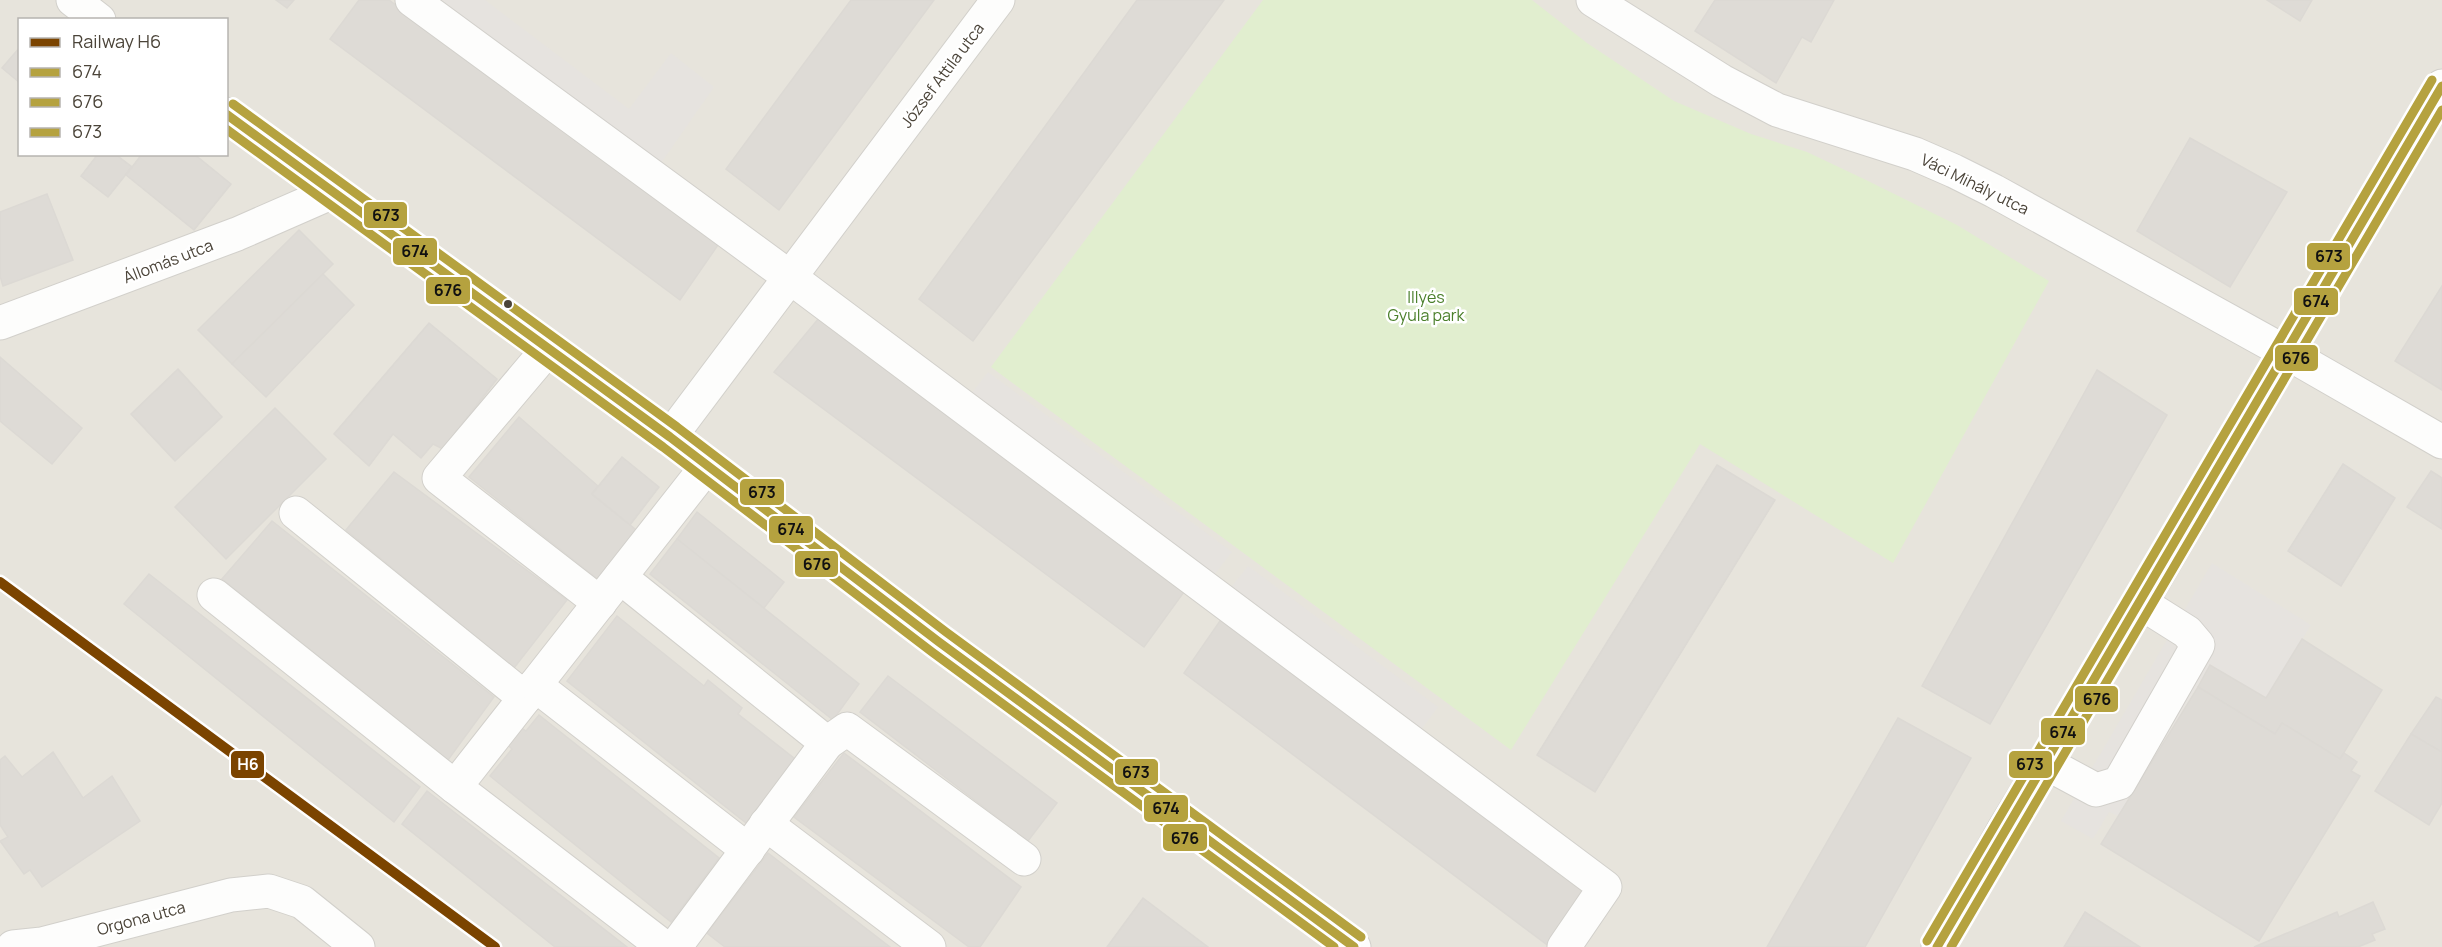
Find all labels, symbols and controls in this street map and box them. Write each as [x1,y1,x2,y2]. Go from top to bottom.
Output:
legend [18,18,228,156]
street label: József Attila utca [895,18,989,132]
text: Railway H6 [72,29,161,53]
text: 674 [72,59,102,83]
text: 676 [72,89,103,113]
text: 673 [72,119,102,143]
street label: Váci Mihály utca [1917,148,2033,220]
line badge: 673 [363,201,408,229]
text: 673 [372,204,400,226]
street label: Állomás utca [120,234,216,288]
line badge: 674 [392,237,438,266]
text: 674 [401,240,429,262]
line badge: 673 [2306,242,2351,271]
text: 673 [2315,245,2343,267]
line badge: 676 [425,276,471,305]
text: 676 [434,279,462,301]
park label: Illyés Gyula park [1387,286,1466,326]
line badge: 674 [2293,287,2339,316]
text: 674 [2302,290,2330,312]
unlabelled marker [502,298,514,310]
line badge: 676 [2274,344,2319,372]
text: 676 [2282,347,2310,369]
line badge: 673 [739,478,785,506]
text: 673 [748,481,776,503]
line badge: 674 [768,515,814,544]
text: 674 [777,518,805,540]
line badge: 676 [794,550,839,578]
text: 676 [803,553,831,575]
line badge: 676 [2074,685,2119,713]
text: 676 [2083,688,2111,710]
line badge: 674 [2040,717,2086,746]
text: 674 [2049,721,2077,743]
line badge: H6 [230,750,265,779]
line badge: 673 [2008,750,2053,779]
text: H6 [237,753,259,775]
text: 673 [2016,753,2044,775]
line badge: 673 [1114,758,1159,786]
text: 673 [1122,761,1150,783]
line badge: 674 [1143,794,1189,823]
text: 674 [1152,797,1180,819]
line badge: 676 [1162,823,1208,852]
text: 676 [1171,827,1199,849]
street label: Orgona utca [94,896,188,940]

